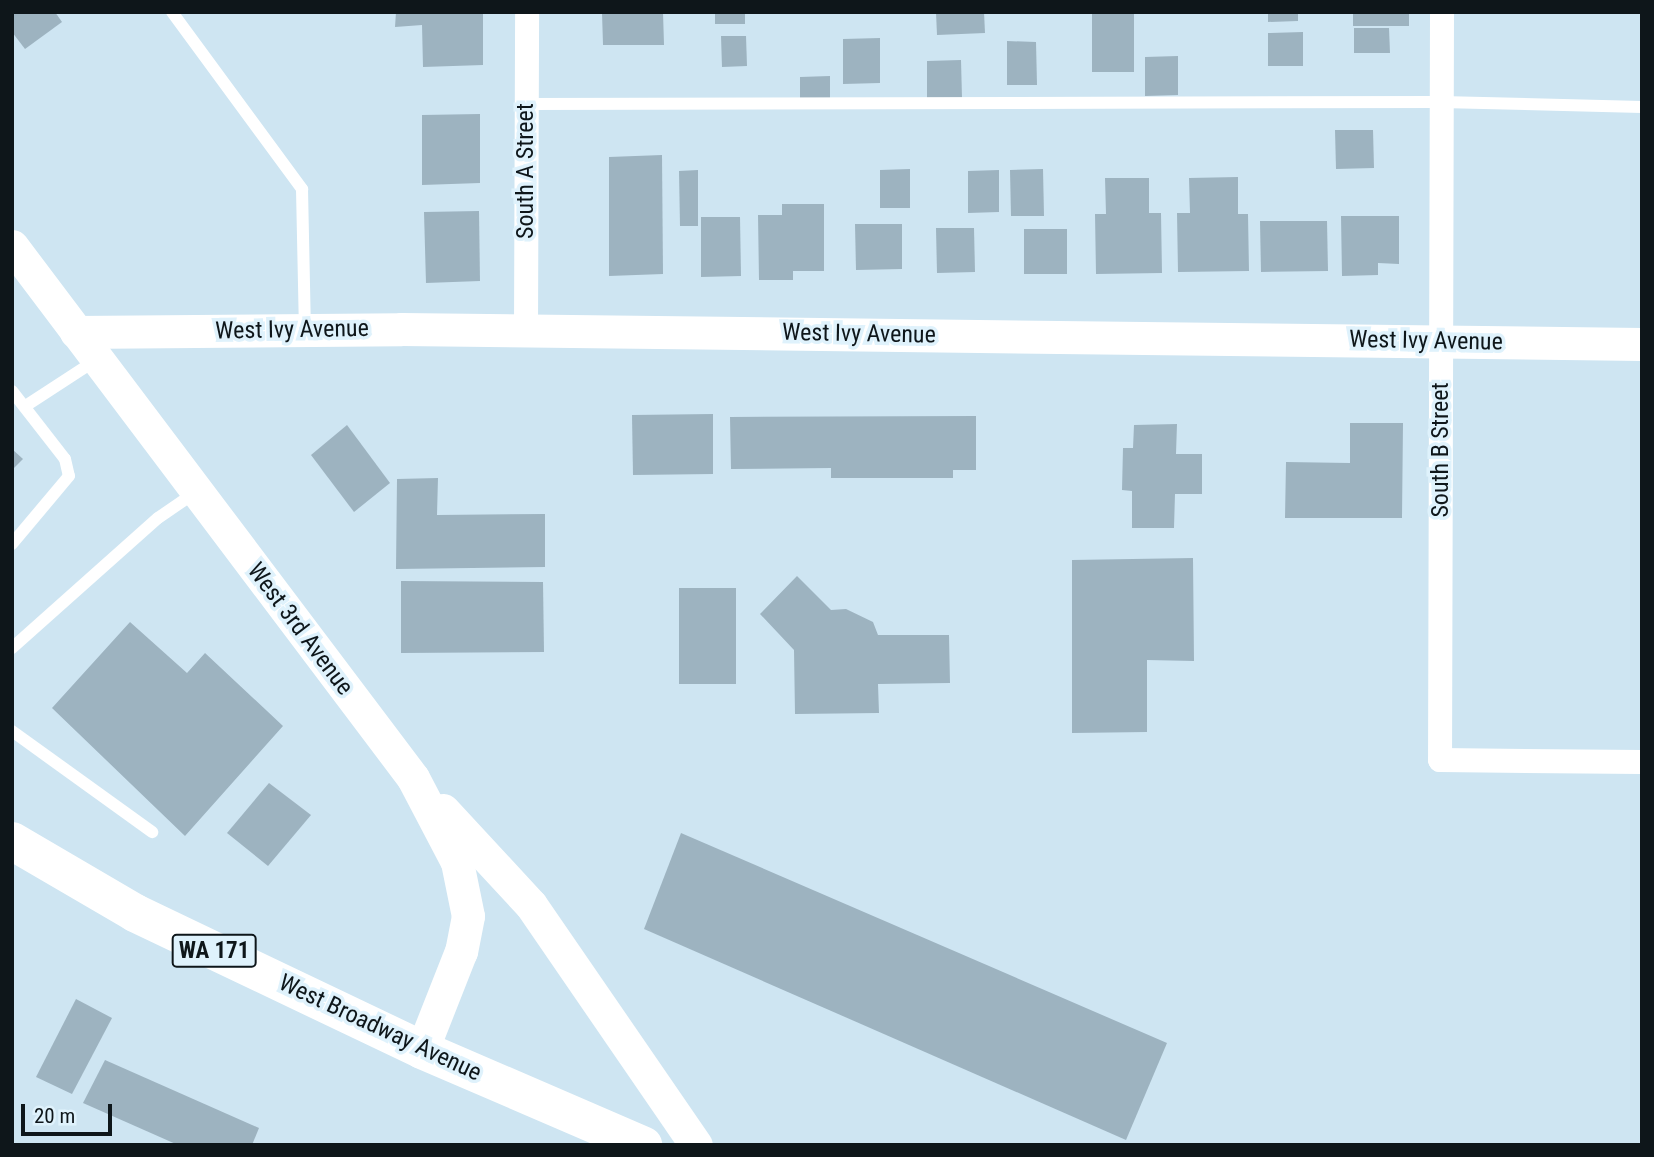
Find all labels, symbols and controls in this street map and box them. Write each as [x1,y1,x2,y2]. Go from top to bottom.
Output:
street label: South A Street [512,103,540,239]
street label: West Ivy Avenue [215,314,369,346]
street label: West Ivy Avenue [782,318,936,350]
street label: West Ivy Avenue [1349,325,1503,357]
street label: South B Street [1427,382,1455,518]
street label: West 3rd Avenue [241,557,359,701]
road number: WA 171 [170,932,258,970]
street label: West Broadway Avenue [274,968,486,1088]
scale bar [24,1090,116,1134]
text: 20 m [34,1104,75,1128]

